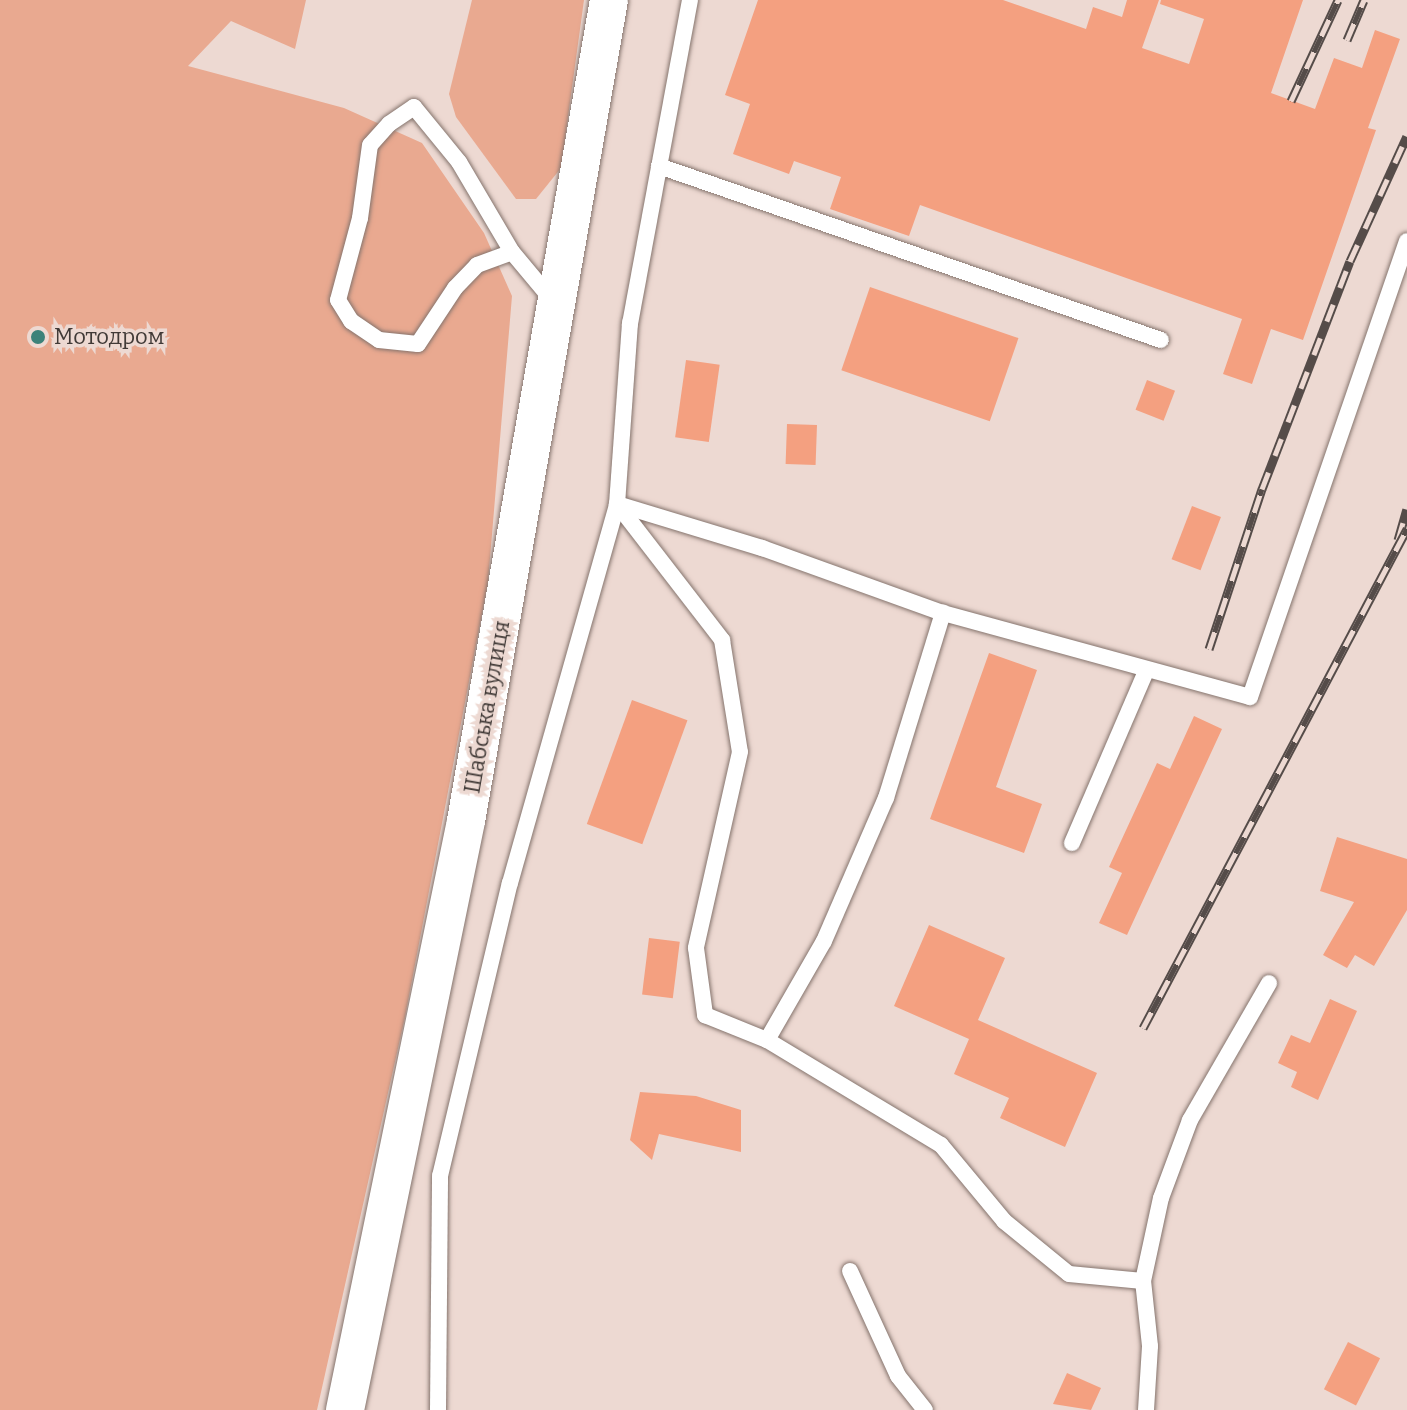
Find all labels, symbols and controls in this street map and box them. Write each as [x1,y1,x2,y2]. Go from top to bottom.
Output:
place label: Мотодром [54,324,164,350]
marker: Мотодром [29,328,47,346]
street label: Шабська вулиця [459,619,515,795]

